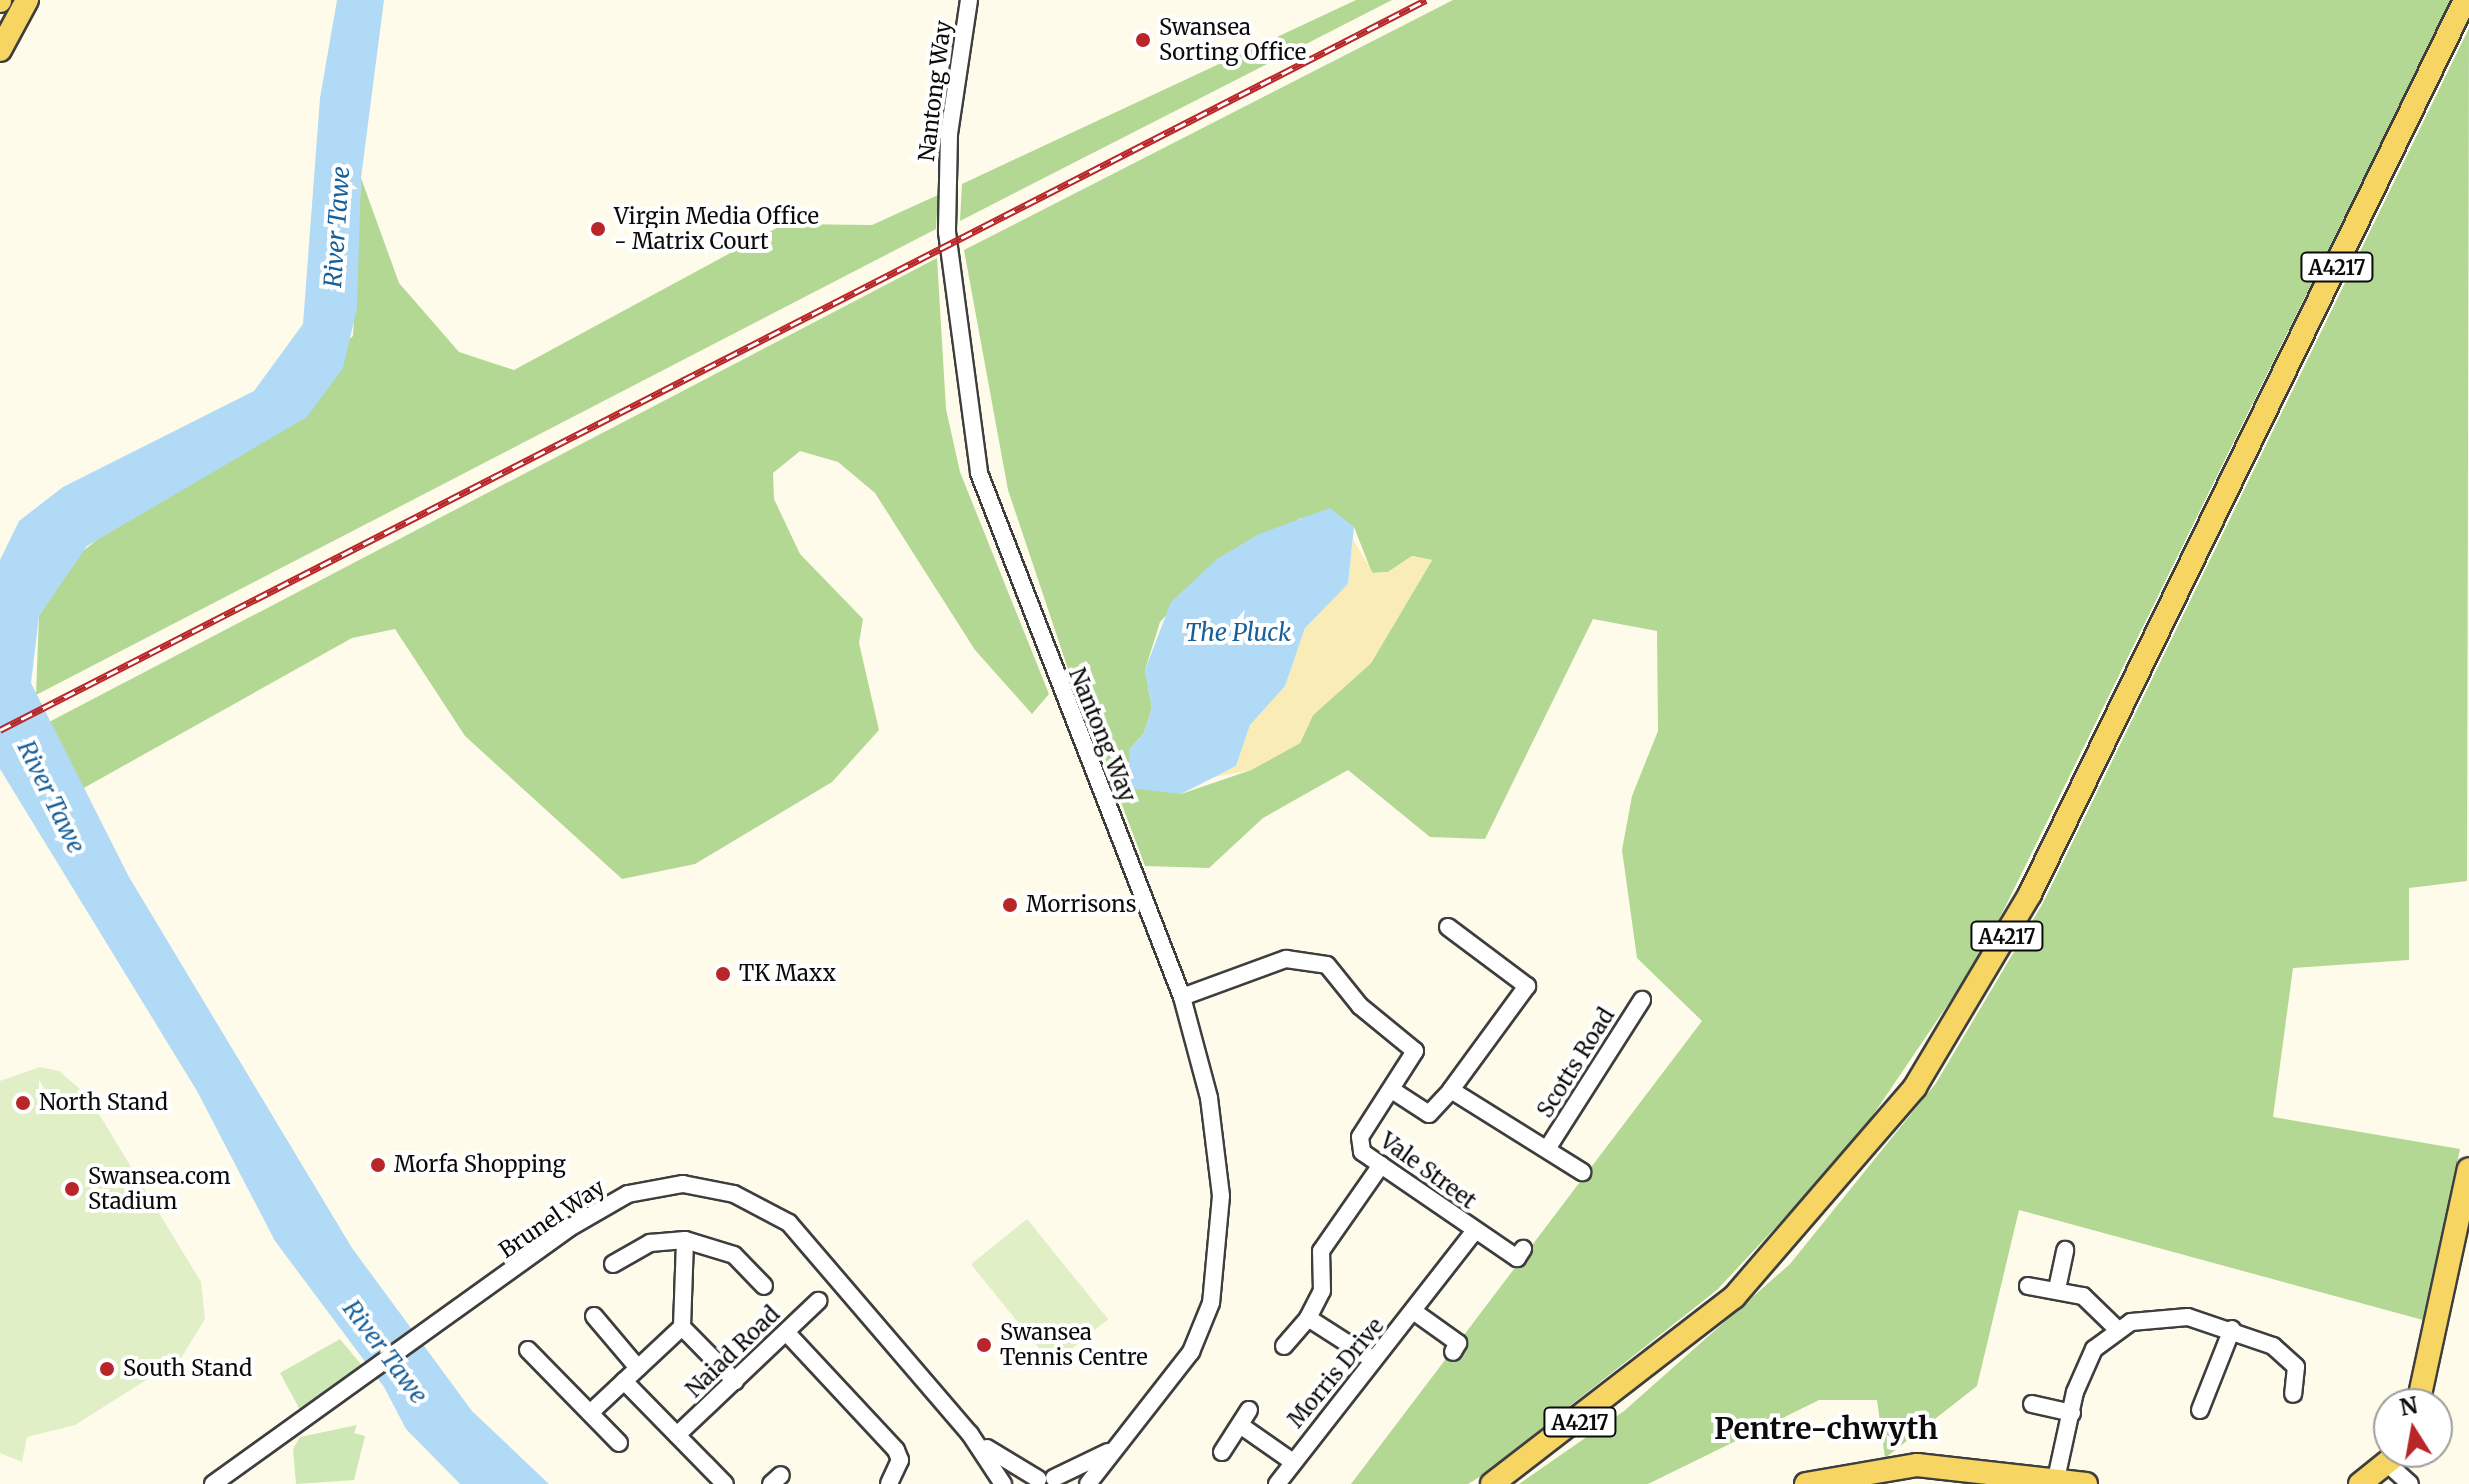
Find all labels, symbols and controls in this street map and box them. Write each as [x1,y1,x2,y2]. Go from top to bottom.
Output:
place label: Swansea Sorting Office [1159,14,1306,66]
street label: Nantong Way [913,19,957,163]
marker: Swansea Sorting Office [1134,31,1152,49]
water label: River Tawe [318,165,356,289]
place label: Virgin Media Office - Matrix Court [614,203,819,254]
marker: Virgin Media Office - Matrix Court [589,220,607,238]
road number: A4217 [2299,251,2375,283]
water label: The Pluck [1185,619,1291,647]
street label: Nantong Way [1063,664,1141,806]
water label: River Tawe [11,736,91,858]
place label: Morrisons [1026,892,1136,918]
marker: Morrisons [1001,896,1019,914]
road number: A4217 [1969,920,2045,952]
place label: TK Maxx [739,961,836,987]
marker: TK Maxx [714,965,732,983]
street label: Scotts Road [1532,1003,1620,1123]
place label: North Stand [39,1090,168,1116]
marker: North Stand [14,1094,32,1112]
street label: Vale Street [1375,1127,1481,1215]
place label: Morfa Shopping [394,1152,566,1178]
marker: Morfa Shopping [369,1156,387,1174]
place label: Swansea.com Stadium [88,1163,231,1214]
street label: Brunel Way [494,1174,610,1264]
marker: Swansea.com Stadium [63,1180,81,1198]
water label: River Tawe [337,1295,433,1409]
street label: Naiad Road [681,1301,785,1403]
street label: Morris Drive [1283,1313,1389,1433]
place label: Swansea Tennis Centre [1000,1319,1148,1370]
marker: Swansea Tennis Centre [975,1336,993,1354]
place label: South Stand [123,1356,252,1382]
marker: South Stand [98,1360,116,1378]
north arrow [2373,1388,2453,1468]
text: N [2398,1391,2420,1422]
road number: A4217 [1542,1406,1618,1438]
district label: Pentre-chwyth [1714,1410,1938,1446]

